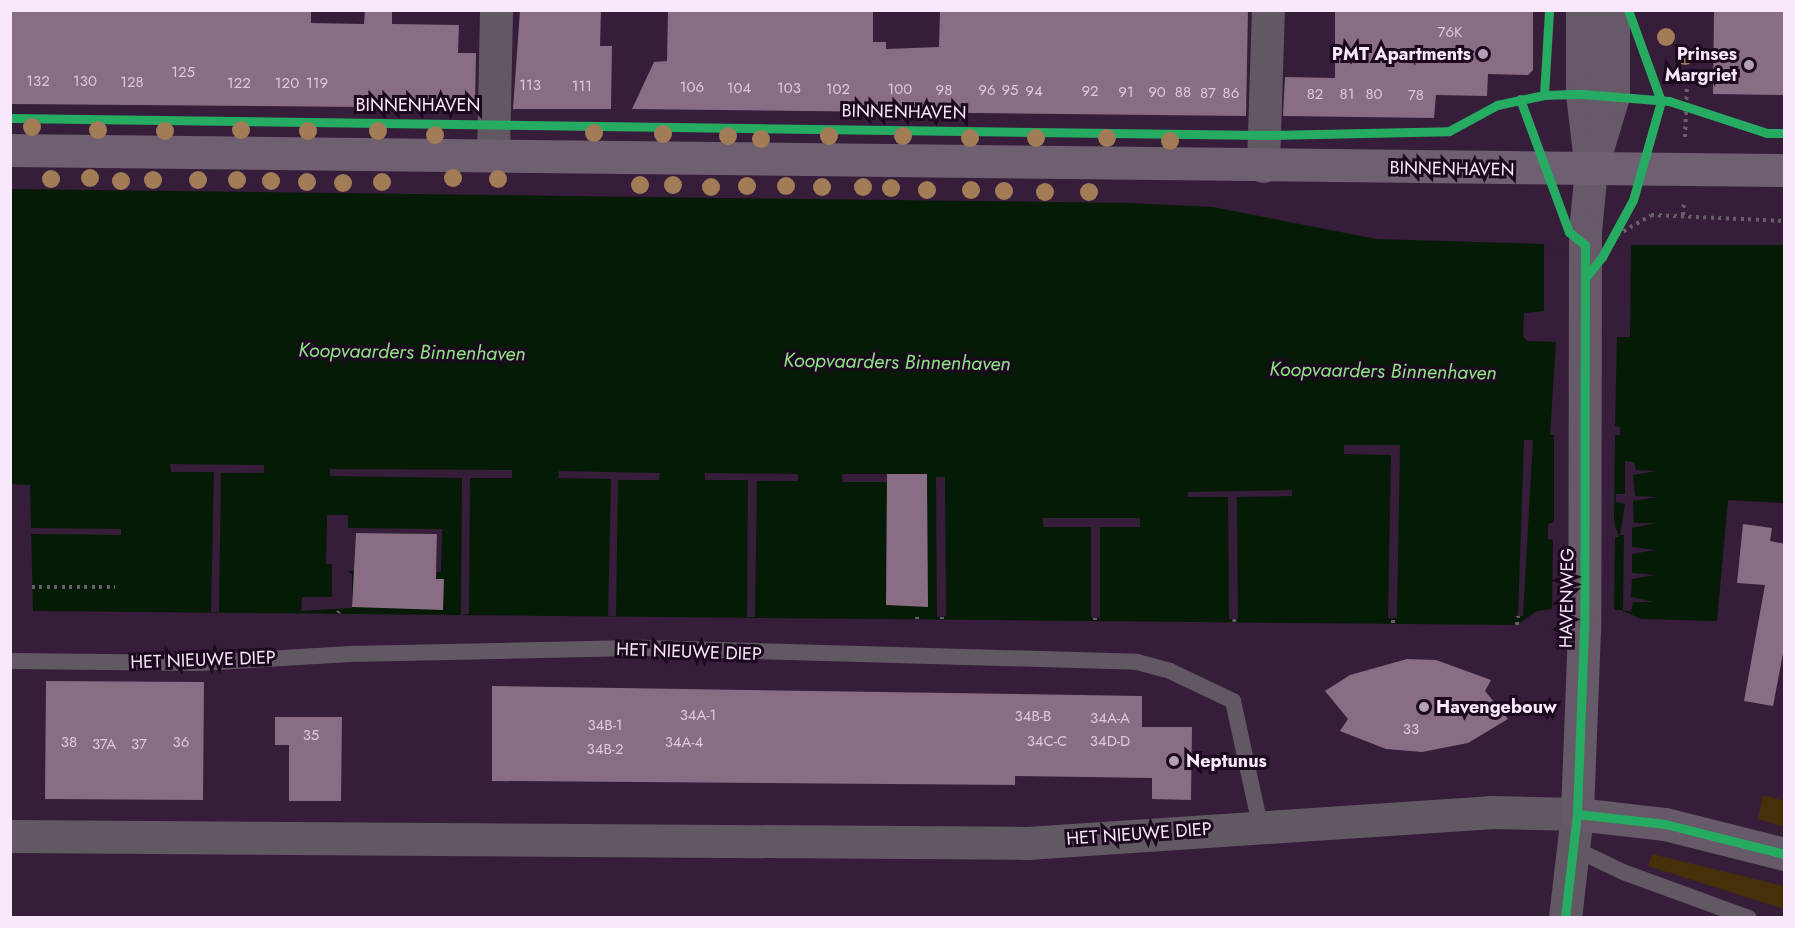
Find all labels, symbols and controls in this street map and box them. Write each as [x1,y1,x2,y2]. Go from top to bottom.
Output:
house number: 76K [1438,24,1462,42]
place label: PMT Apartments [1332,43,1471,65]
place label: Prinses Margriet [1665,44,1737,86]
marker: PMT Apartments [1476,47,1490,61]
marker: Prinses Margriet [1742,58,1756,72]
house number: 125 [171,64,195,82]
house number: 132 [26,73,50,91]
house number: 130 [73,73,97,91]
house number: 128 [120,74,144,92]
house number: 122 [227,75,251,93]
house number: 120 [275,75,299,93]
house number: 119 [306,75,328,93]
house number: 113 [519,77,541,95]
house number: 111 [572,78,592,96]
house number: 106 [680,79,704,97]
house number: 104 [727,80,751,98]
house number: 103 [777,80,801,98]
house number: 102 [826,81,850,99]
house number: 100 [888,81,912,99]
house number: 98 [936,82,952,100]
house number: 96 [978,82,996,100]
house number: 95 [1001,82,1019,100]
house number: 94 [1025,83,1043,101]
house number: 92 [1081,83,1099,101]
house number: 91 [1118,84,1134,102]
house number: 90 [1148,84,1166,102]
house number: 88 [1175,84,1191,102]
house number: 87 [1200,85,1216,103]
house number: 86 [1223,85,1239,103]
house number: 82 [1307,86,1323,104]
house number: 81 [1340,86,1354,104]
house number: 80 [1365,86,1383,104]
house number: 78 [1408,87,1424,105]
street label: BINNENHAVEN [356,94,480,116]
street label: BINNENHAVEN [841,100,967,124]
street label: BINNENHAVEN [1389,157,1515,181]
water label: Koopvaarders Binnenhaven [298,338,526,366]
water label: Koopvaarders Binnenhaven [783,348,1011,376]
water label: Koopvaarders Binnenhaven [1269,357,1497,385]
street label: HAVENWEG [1555,548,1579,648]
street label: HET NIEUWE DIEP [616,639,762,665]
street label: HET NIEUWE DIEP [130,647,276,673]
place label: Havengebouw [1436,696,1557,718]
marker: Havengebouw [1417,700,1431,714]
house number: 34A-1 [680,707,716,725]
house number: 34B-B [1015,708,1051,726]
house number: 34A-A [1090,710,1130,728]
house number: 34B-1 [587,717,623,735]
house number: 33 [1403,721,1419,739]
house number: 35 [303,727,319,745]
house number: 34C-C [1027,733,1067,751]
house number: 34D-D [1090,733,1130,751]
house number: 38 [61,734,77,752]
house number: 36 [173,734,189,752]
house number: 34A-4 [665,734,703,752]
house number: 37A [92,736,116,754]
house number: 37 [131,736,147,754]
house number: 34B-2 [587,741,623,759]
place label: Neptunus [1186,750,1267,772]
marker: Neptunus [1167,754,1181,768]
street label: HET NIEUWE DIEP [1066,818,1212,850]

